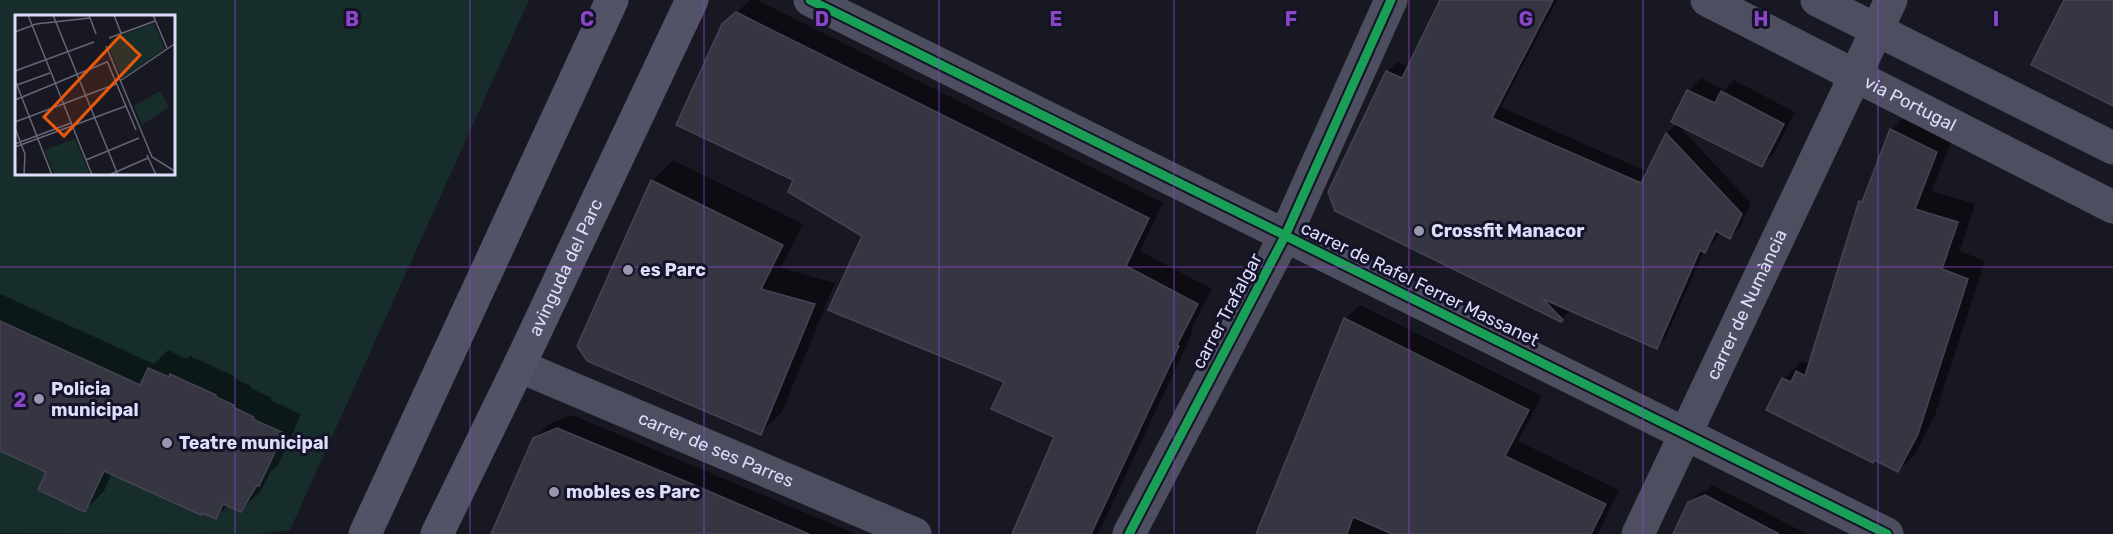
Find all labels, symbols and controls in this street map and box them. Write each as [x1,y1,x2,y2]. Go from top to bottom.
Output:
text: B [345,7,359,31]
text: C [580,7,594,31]
text: D [815,7,829,31]
text: E [1050,7,1062,31]
text: F [1285,7,1297,31]
text: G [1519,7,1533,31]
text: H [1754,7,1768,31]
text: I [1993,7,1999,31]
inset map [15,15,176,176]
street label: via Portugal [1860,71,1960,136]
street label: avinguda del Parc [524,195,607,340]
street label: carrer de Rafel Ferrer Massanet [1297,217,1543,351]
place label: Crossfit Manacor [1431,220,1585,242]
marker: Crossfit Manacor [1412,224,1426,238]
street label: carrer de Numància [1702,226,1792,383]
street label: carrer Trafalgar [1187,249,1267,373]
place label: es Parc [640,259,706,281]
marker: es Parc [621,263,635,277]
place label: Policia municipal [51,378,139,421]
text: 2 [14,388,27,412]
marker: Policia municipal [32,392,46,406]
street label: carrer de ses Parres [635,407,797,492]
place label: Teatre municipal [179,432,329,454]
marker: Teatre municipal [160,436,174,450]
place label: mobles es Parc [566,481,701,503]
marker: mobles es Parc [547,485,561,499]

